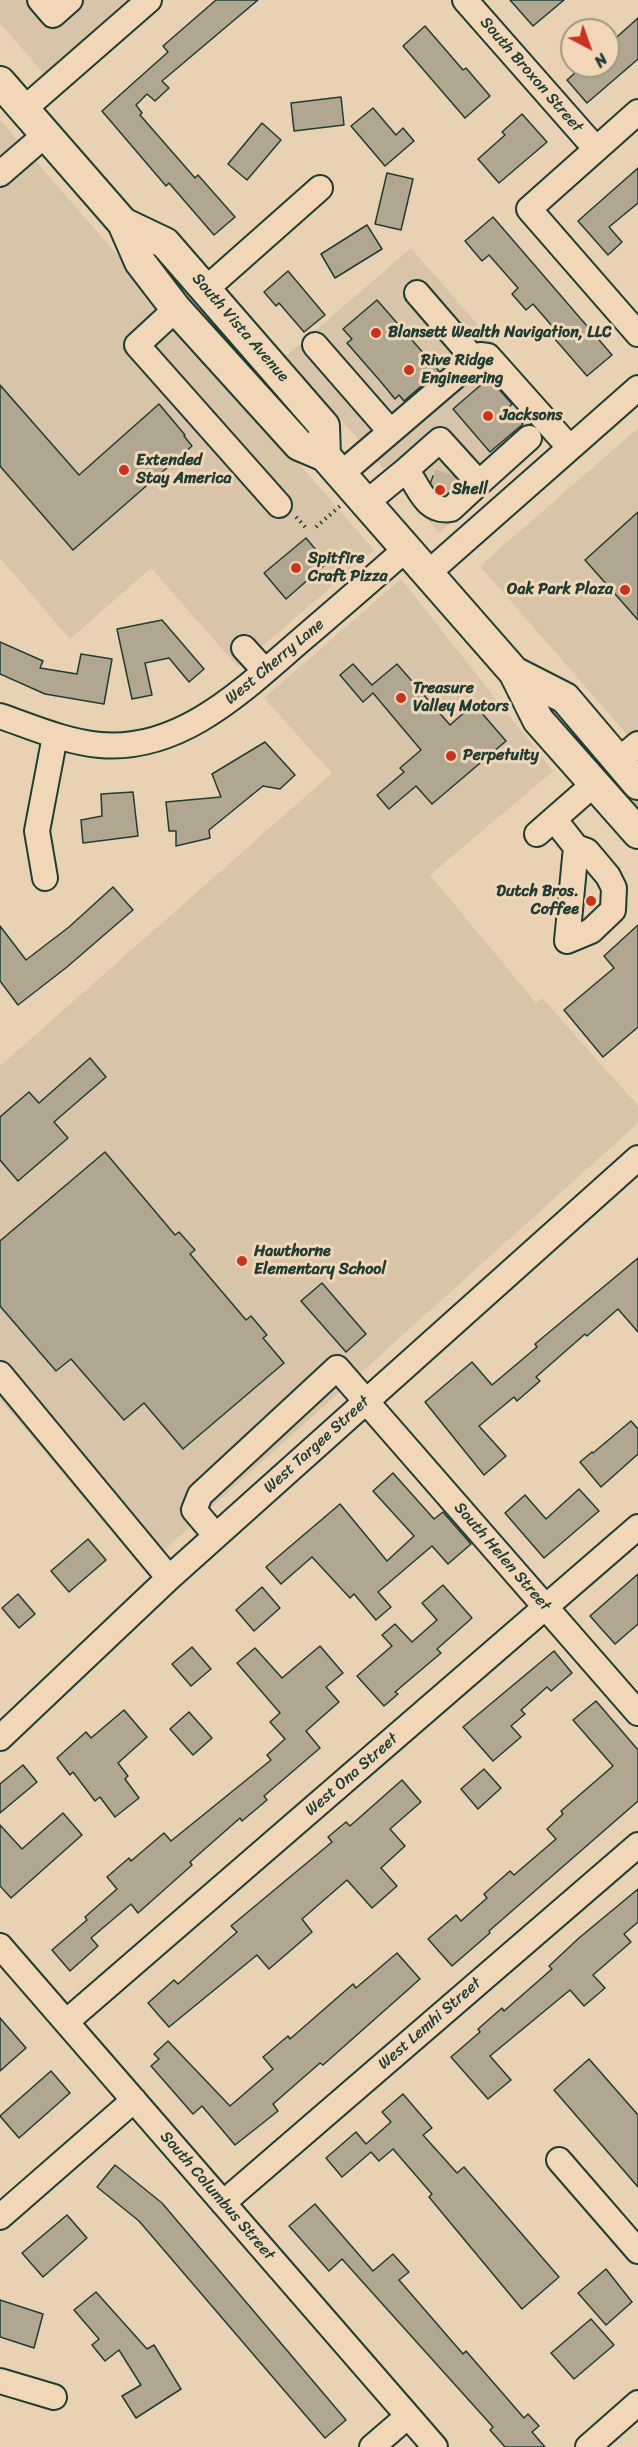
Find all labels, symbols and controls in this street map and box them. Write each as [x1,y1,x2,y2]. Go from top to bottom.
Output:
street label: South Broxon Street [476,13,586,137]
north arrow [560,18,620,78]
text: N [587,46,615,75]
street label: South Vista Avenue [188,270,292,386]
place label: Blansett Wealth Navigation, LLC [388,323,612,343]
marker: Blansett Wealth Navigation, LLC [369,326,383,340]
place label: Rive Ridge Engineering [421,351,503,389]
marker: Rive Ridge Engineering [402,363,416,377]
place label: Jacksons [500,406,563,426]
marker: Jacksons [481,409,495,423]
place label: Extended Stay America [136,451,232,489]
marker: Extended Stay America [117,463,131,477]
place label: Shell [452,480,488,500]
marker: Shell [433,483,447,497]
place label: Spitfire Craft Pizza [308,549,388,587]
marker: Spitfire Craft Pizza [289,561,303,575]
place label: Oak Park Plaza [507,580,613,600]
marker: Oak Park Plaza [618,583,632,597]
street label: West Cherry Lane [222,615,328,709]
place label: Treasure Valley Motors [413,679,509,717]
marker: Treasure Valley Motors [394,691,408,705]
place label: Perpetuity [463,746,539,766]
marker: Perpetuity [444,749,458,763]
place label: Dutch Bros. Coffee [496,882,579,920]
marker: Dutch Bros. Coffee [584,894,598,908]
place label: Hawthorne Elementary School [254,1242,386,1280]
marker: Hawthorne Elementary School [235,1254,249,1268]
street label: West Targee Street [260,1392,374,1498]
street label: South Helen Street [450,1499,554,1615]
street label: West Ona Street [302,1729,402,1821]
street label: West Lemhi Street [374,1974,486,2074]
street label: South Columbus Street [156,2127,278,2265]

